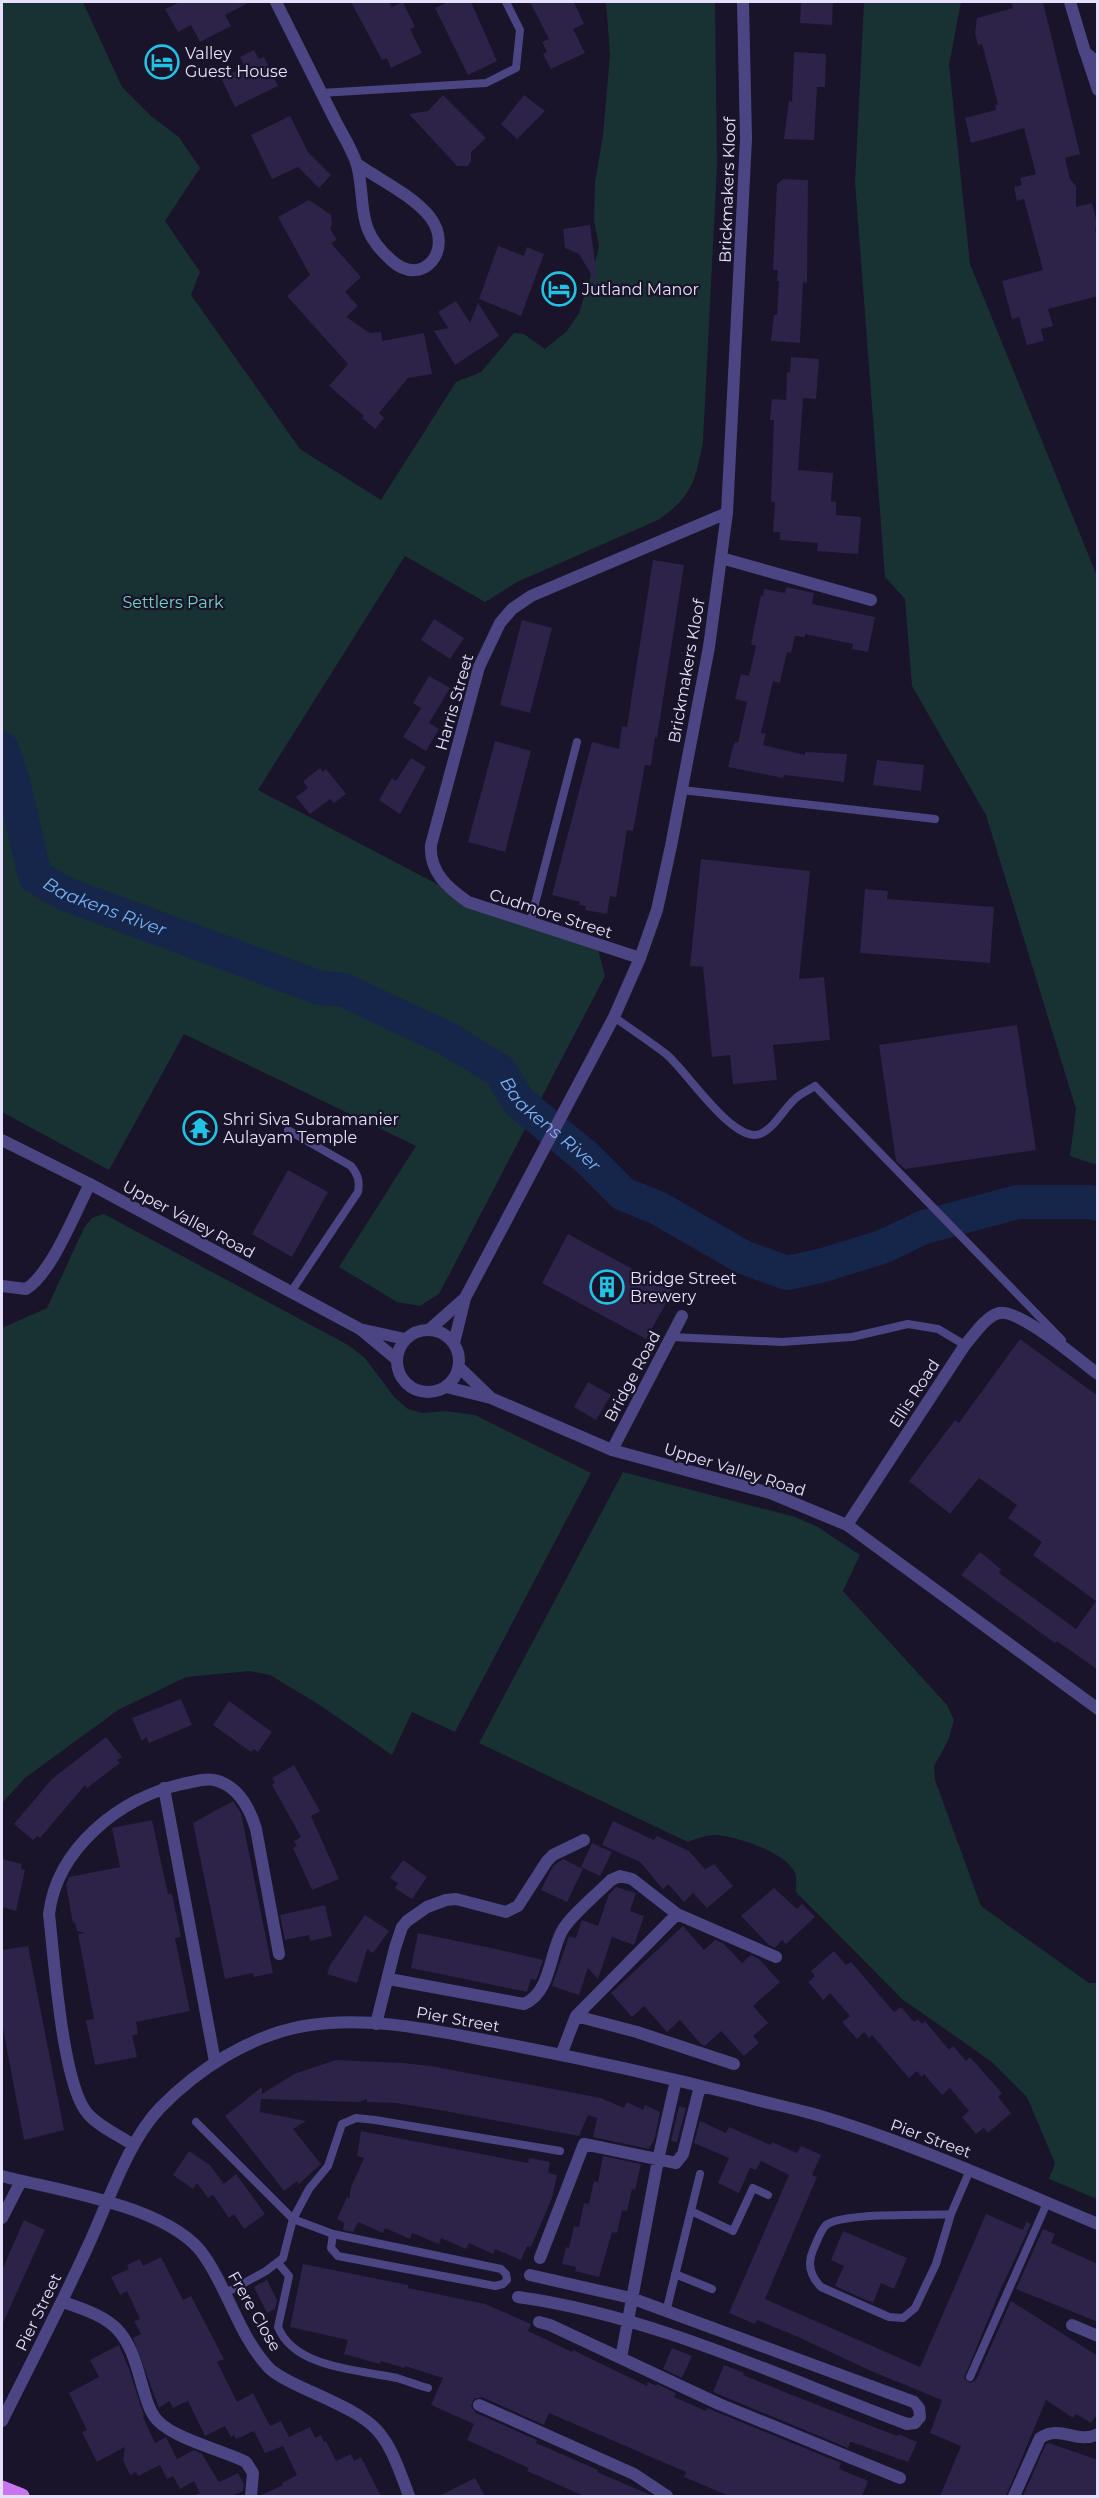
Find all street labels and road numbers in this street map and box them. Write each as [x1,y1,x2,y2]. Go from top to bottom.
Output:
street label: Brickmakers Kloof [715,116,740,263]
street label: Brickmakers Kloof [664,597,709,745]
street label: Harris Street [432,651,477,753]
street label: Cudmore Street [487,885,615,942]
street label: Upper Valley Road [119,1176,258,1262]
street label: Bridge Road [601,1328,664,1425]
street label: Ellis Road [885,1356,943,1431]
street label: Upper Valley Road [662,1439,808,1500]
street label: Pier Street [415,2003,502,2036]
street label: Pier Street [888,2115,974,2162]
street label: Frere Close [224,2268,285,2355]
street label: Pier Street [11,2270,66,2354]

